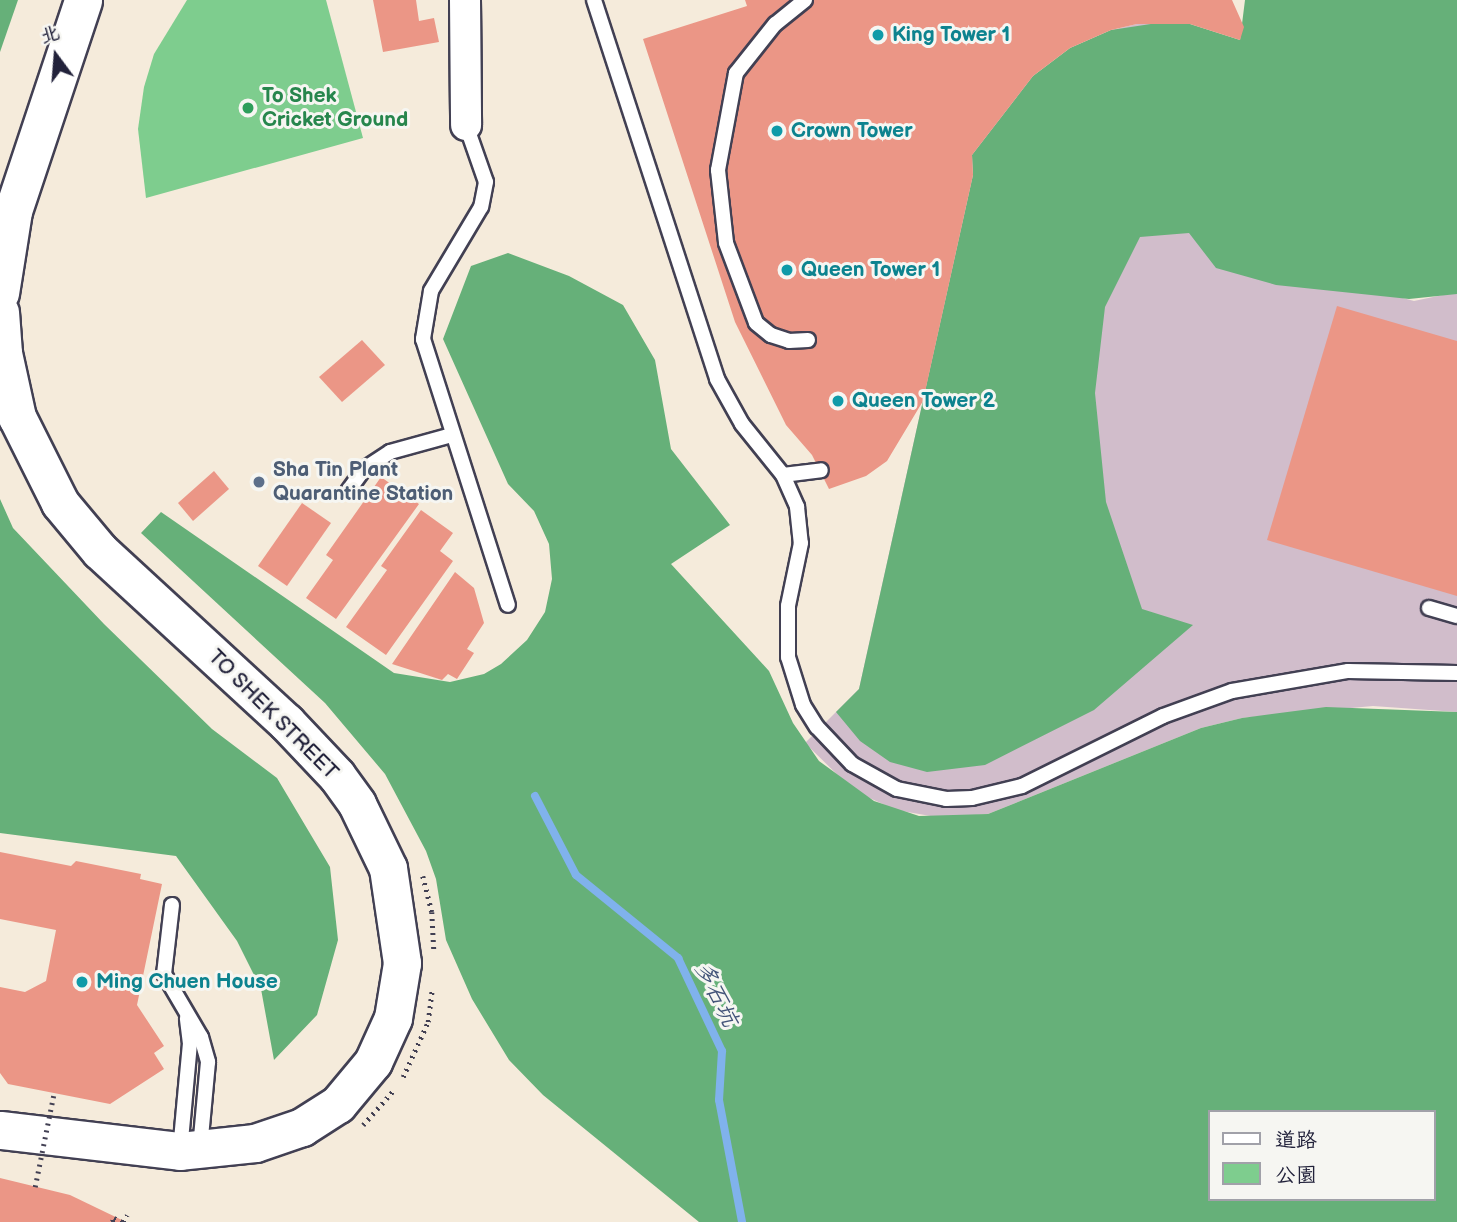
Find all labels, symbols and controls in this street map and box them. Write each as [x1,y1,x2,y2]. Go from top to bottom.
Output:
north arrow [21,21,91,91]
text: 北 [38,22,62,49]
place label: King Tower 1 [892,22,1010,48]
marker: King Tower 1 [870,27,886,43]
place label: To Shek Cricket Ground [262,83,408,133]
marker: To Shek Cricket Ground [240,100,256,116]
place label: Crown Tower [791,118,913,144]
marker: Crown Tower [769,123,785,139]
place label: Queen Tower 1 [801,257,940,283]
marker: Queen Tower 1 [779,262,795,278]
place label: Queen Tower 2 [852,388,995,414]
marker: Queen Tower 2 [830,393,846,409]
place label: Sha Tin Plant Quarantine Station [273,457,453,507]
marker: Sha Tin Plant Quarantine Station [251,474,267,490]
street label: TO SHEK STREET [202,644,344,786]
water label: 多石坑 [688,957,744,1031]
place label: Ming Chuen House [96,969,278,995]
marker: Ming Chuen House [74,974,90,990]
legend [1208,1110,1436,1201]
text: 道路 [1275,1128,1317,1153]
text: 公園 [1275,1163,1317,1188]

